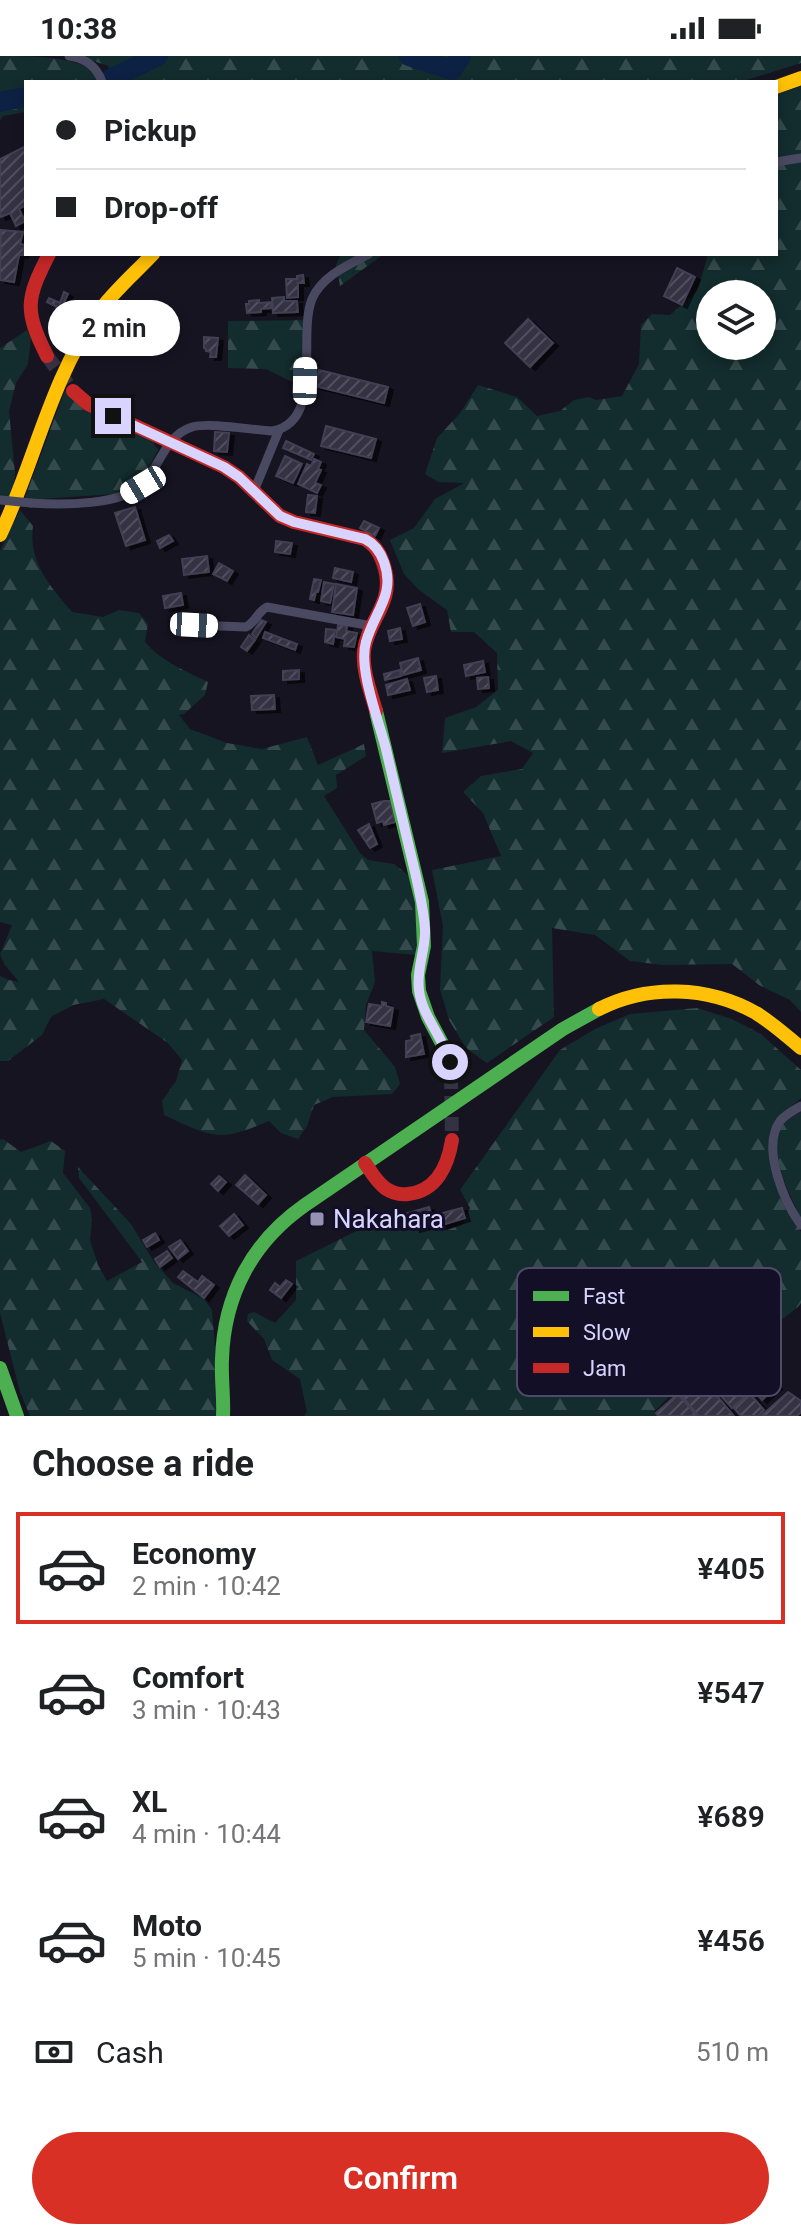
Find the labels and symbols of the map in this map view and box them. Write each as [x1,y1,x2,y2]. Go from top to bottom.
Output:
callout: 2 min [47,300,179,356]
car [293,357,317,405]
route end [95,398,131,434]
car [116,462,170,508]
car [169,612,219,638]
route start [432,1044,468,1080]
place label: Nakahara [333,1204,444,1234]
marker: Nakahara [308,1210,326,1228]
legend [517,1268,781,1396]
text: Fast [583,1284,625,1309]
text: Slow [583,1320,631,1345]
text: Jam [583,1356,626,1381]

